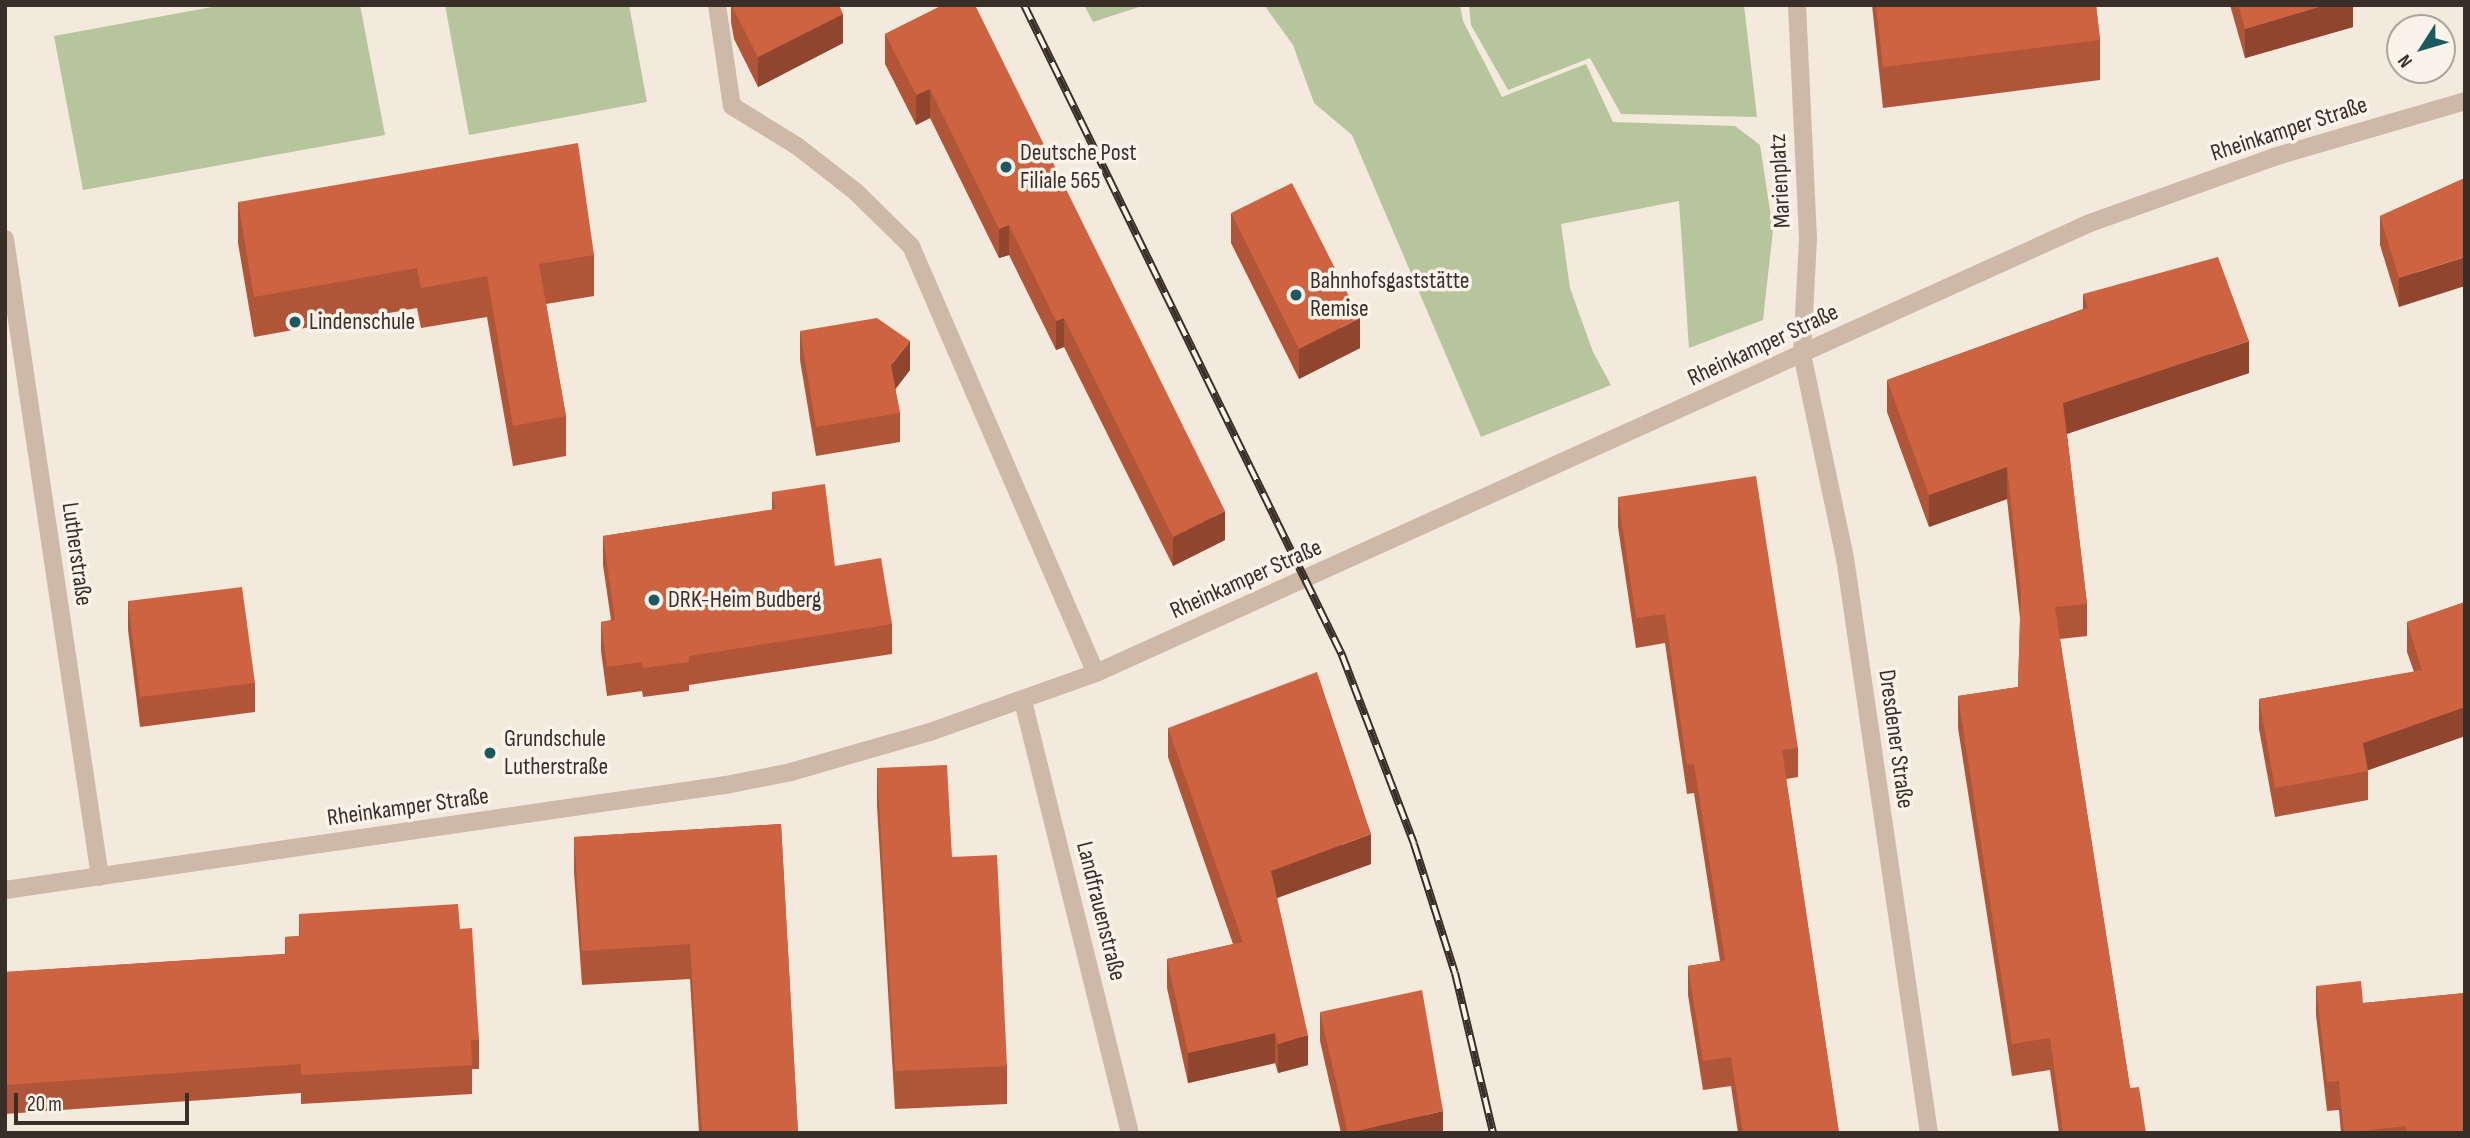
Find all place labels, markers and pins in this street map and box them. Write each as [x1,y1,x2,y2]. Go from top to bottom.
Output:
place label: Deutsche Post Filiale 565 [1020,139,1137,195]
marker: Deutsche Post Filiale 565 [998,159,1014,175]
place label: Bahnhofsgaststätte Remise [1310,267,1469,323]
marker: Bahnhofsgaststätte Remise [1288,287,1304,303]
place label: Lindenschule [309,308,415,336]
marker: Lindenschule [287,314,303,330]
place label: DRK-Heim Budberg [668,586,821,614]
marker: DRK-Heim Budberg [646,592,662,608]
place label: Grundschule Lutherstraße [504,725,608,781]
marker: Grundschule Lutherstraße [482,745,498,761]

